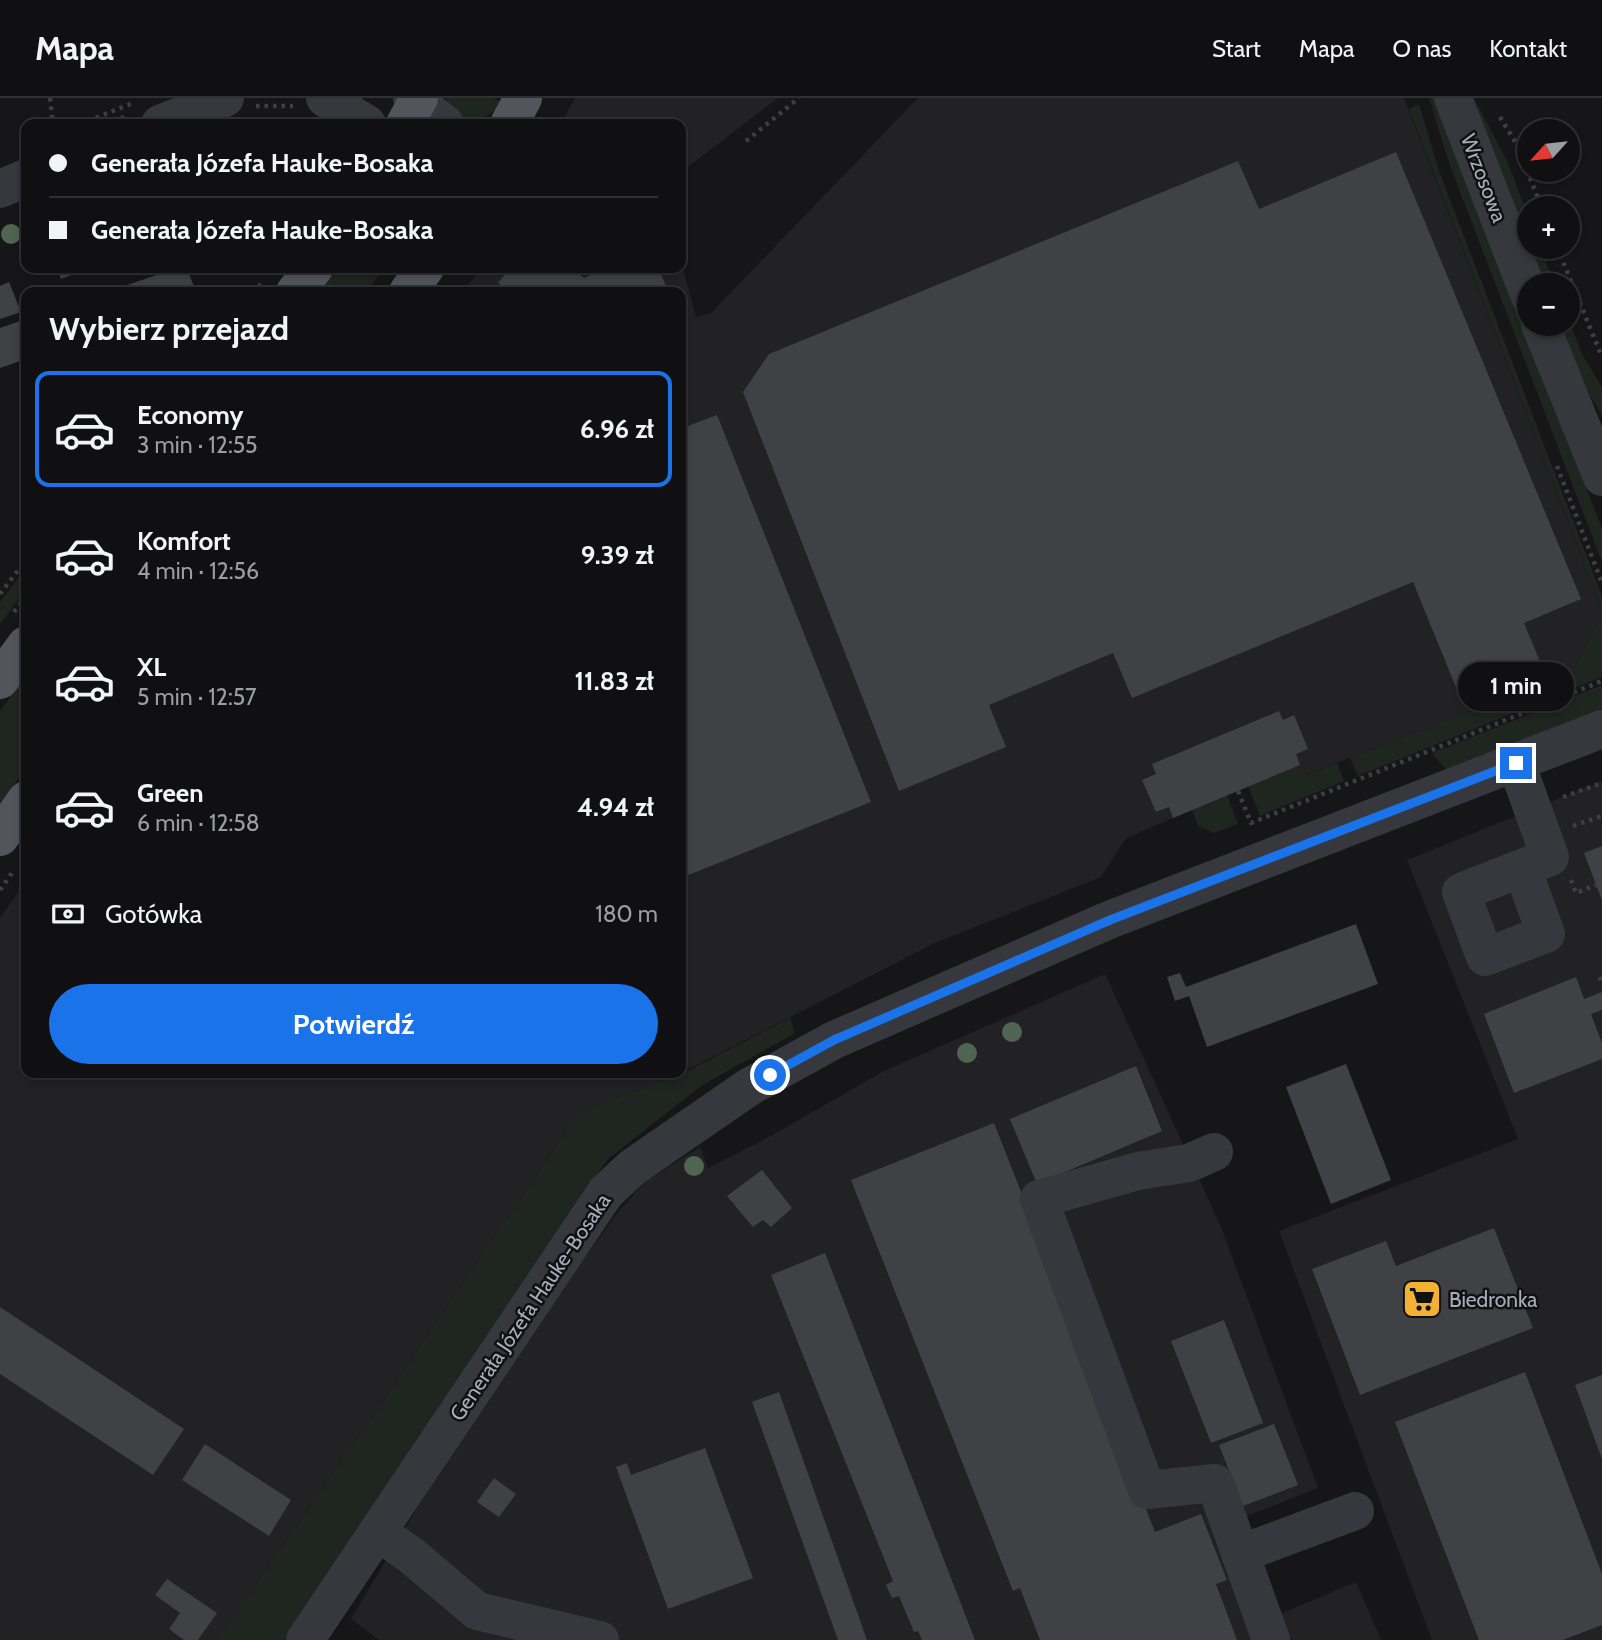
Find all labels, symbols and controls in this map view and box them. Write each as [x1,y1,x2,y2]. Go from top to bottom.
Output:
text: Mapa [35,28,114,68]
text: Start [1212,34,1261,63]
text: Mapa [1299,34,1355,63]
text: O nas [1393,34,1451,63]
text: Kontakt [1489,34,1567,63]
north arrow [1517,119,1580,182]
map controls [1517,119,1580,336]
street label: Wrzosowa [1456,130,1512,226]
text: Generała Józefa Hauke-Bosaka [91,147,433,179]
button: + [1517,196,1580,259]
text: Generała Józefa Hauke-Bosaka [91,214,433,246]
button: − [1517,273,1580,336]
text: Wybierz przejazd [49,309,289,348]
icon: car [53,398,116,461]
text: Economy [137,399,243,431]
text: 6.96 zł [580,413,654,445]
text: 3 min · 12:55 [137,431,258,459]
icon: car [53,524,116,587]
text: Komfort [137,525,231,557]
text: 9.39 zł [581,539,654,571]
text: 4 min · 12:56 [137,557,259,585]
icon: car [53,650,116,713]
text: XL [137,651,166,683]
callout: 1 min [1458,662,1574,710]
text: 11.83 zł [575,665,654,697]
text: 1 min [1490,672,1542,700]
text: 5 min · 12:57 [137,683,257,711]
route end [1500,747,1532,779]
icon: car [53,776,116,839]
text: Green [137,777,204,809]
text: 4.94 zł [577,791,654,823]
text: 6 min · 12:58 [137,809,260,837]
icon: cash [49,895,87,933]
text: Gotówka [105,898,202,930]
text: 180 m [595,900,658,928]
button: Potwierdź [49,984,658,1064]
route start [754,1059,786,1091]
street label: Generała Józefa Hauke-Bosaka [445,1189,615,1425]
supermarket icon: Biedronka [1401,1278,1443,1320]
place label: Biedronka [1449,1287,1537,1312]

